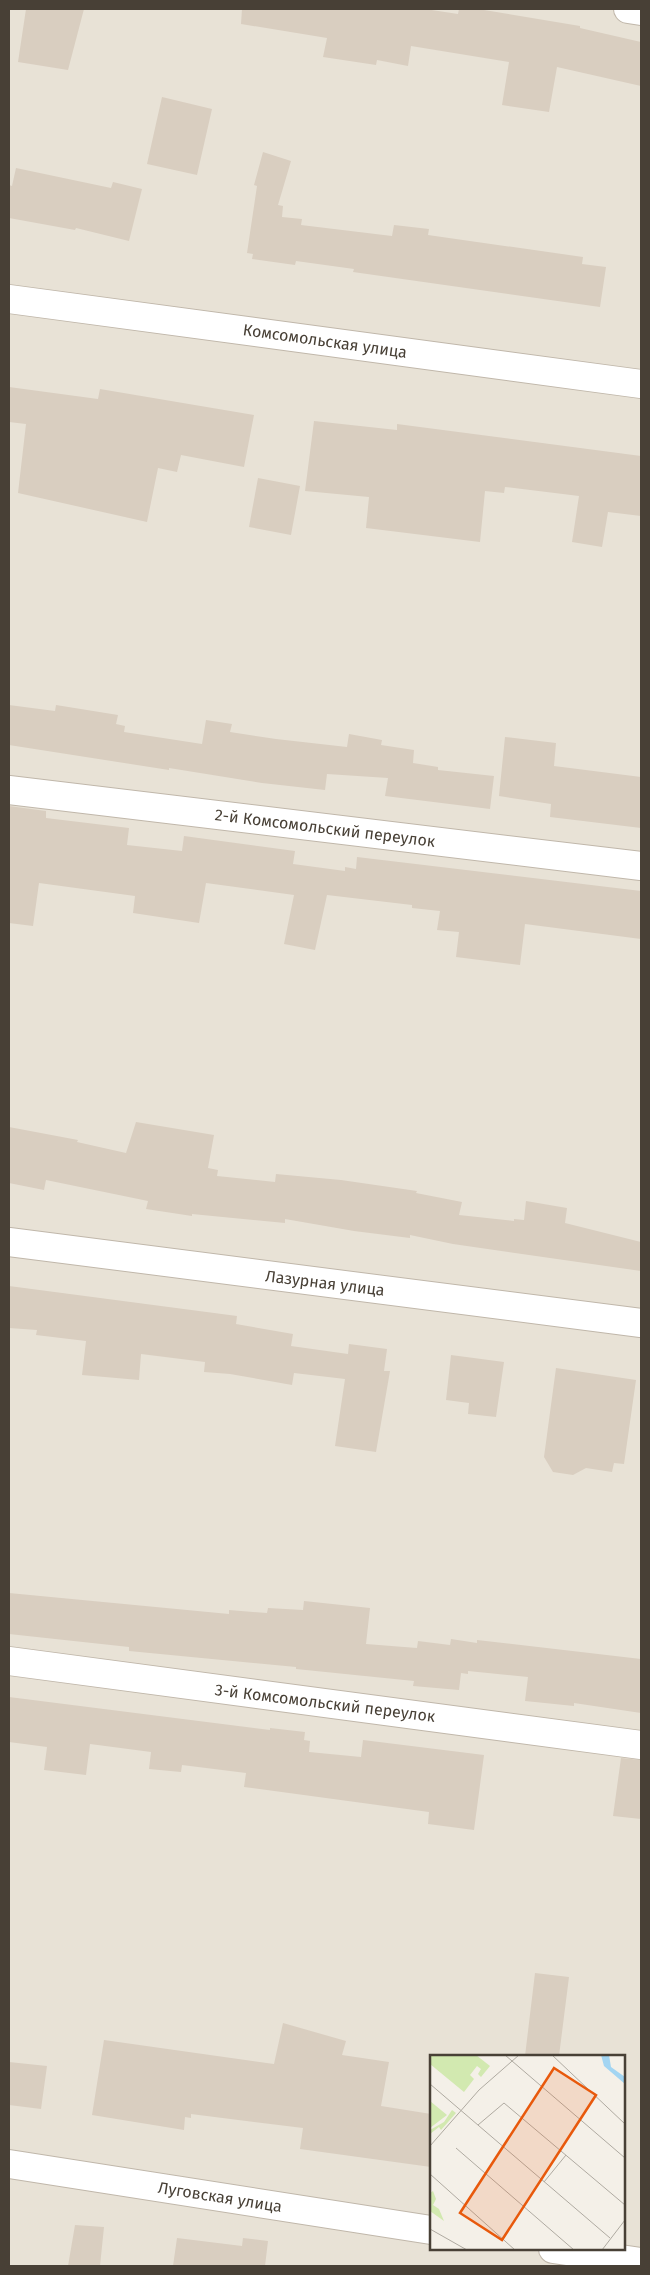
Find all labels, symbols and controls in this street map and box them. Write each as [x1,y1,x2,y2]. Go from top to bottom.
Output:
street label: Комсомольская улица [242,320,408,362]
street label: 2-й Комсомольский переулок [214,805,437,851]
street label: Лазурная улица [264,1266,386,1300]
street label: 3-й Комсомольский переулок [214,1680,437,1726]
inset map [430,2055,625,2250]
street label: Луговская улица [157,2178,283,2216]

